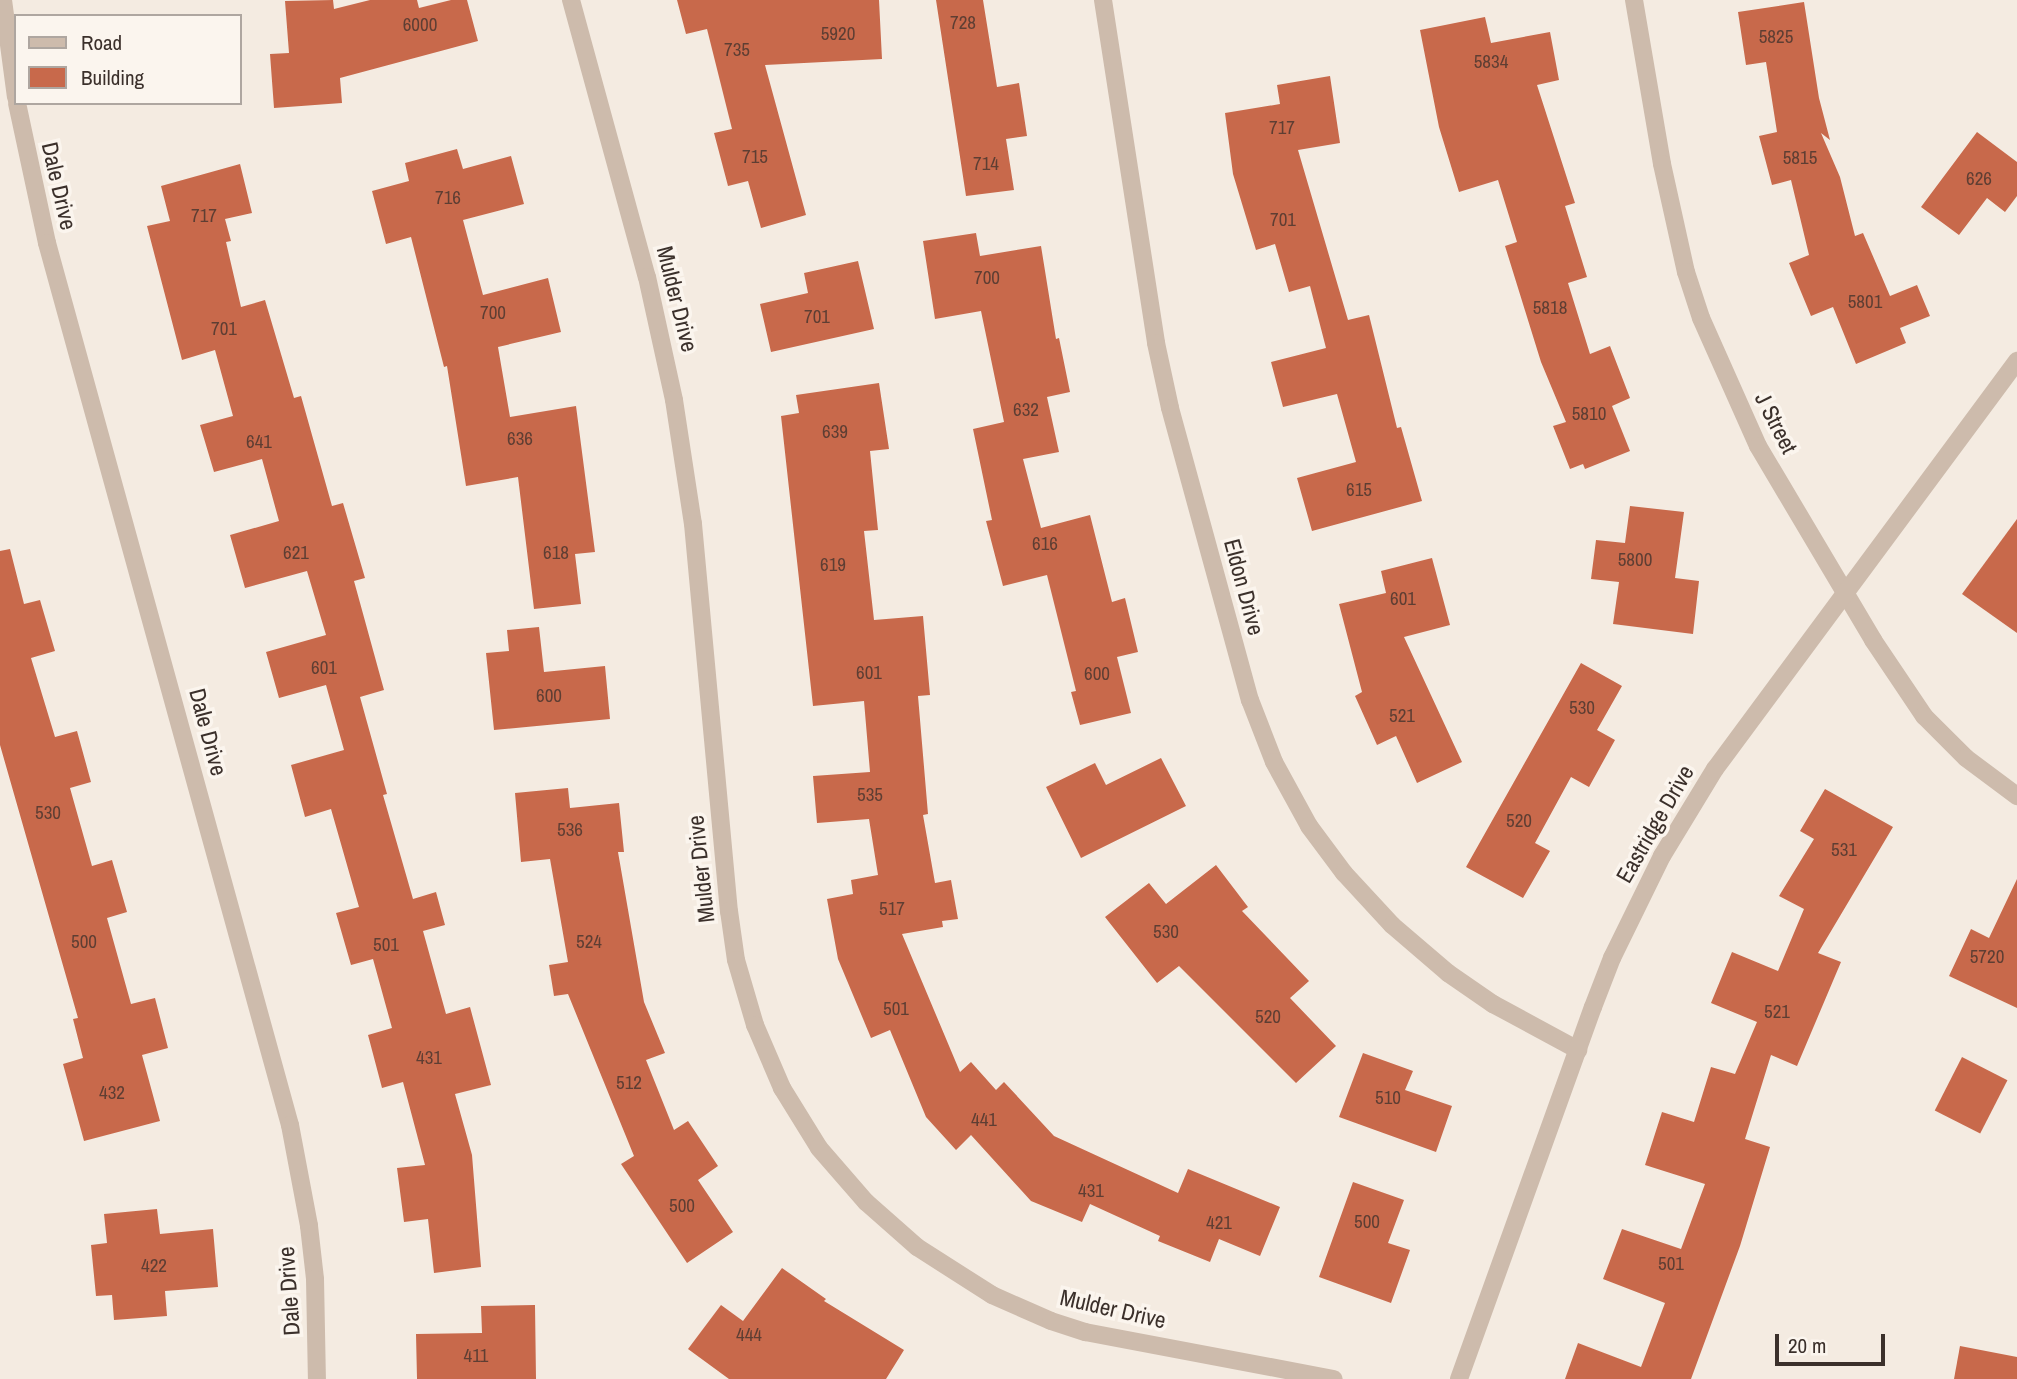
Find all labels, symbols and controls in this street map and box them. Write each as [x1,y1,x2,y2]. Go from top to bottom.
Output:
house number: 728 [950,12,976,34]
legend [14,14,242,105]
house number: 6000 [403,14,437,36]
house number: 5920 [821,23,855,45]
house number: 5825 [1759,26,1793,48]
text: Road [81,28,122,57]
house number: 735 [724,39,750,61]
house number: 5834 [1474,51,1508,73]
text: Building [81,63,144,92]
house number: 717 [1269,117,1295,139]
street label: Dale Drive [36,139,82,233]
house number: 715 [742,146,768,168]
house number: 5815 [1783,147,1817,169]
house number: 714 [973,153,999,175]
house number: 626 [1966,168,1992,190]
house number: 716 [435,187,461,209]
house number: 717 [191,205,217,227]
house number: 701 [1270,209,1296,231]
street label: Mulder Drive [651,243,703,355]
house number: 700 [974,267,1000,289]
house number: 5801 [1848,291,1882,313]
house number: 5818 [1533,297,1567,319]
house number: 700 [480,302,506,324]
house number: 701 [804,306,830,328]
house number: 701 [211,318,237,340]
street label: J Street [1749,388,1803,458]
house number: 632 [1013,399,1039,421]
house number: 5810 [1572,403,1606,425]
house number: 639 [822,421,848,443]
house number: 636 [507,428,533,450]
house number: 641 [246,431,272,453]
house number: 615 [1346,479,1372,501]
house number: 616 [1032,533,1058,555]
street label: Eldon Drive [1218,536,1270,638]
house number: 621 [283,542,309,564]
house number: 618 [543,542,569,564]
house number: 5800 [1618,549,1652,571]
house number: 619 [820,554,846,576]
house number: 601 [1390,588,1416,610]
house number: 601 [311,657,337,679]
house number: 601 [856,662,882,684]
house number: 600 [1084,663,1110,685]
street label: Dale Drive [183,685,233,779]
house number: 600 [536,685,562,707]
house number: 530 [1569,697,1595,719]
house number: 521 [1389,705,1415,727]
street label: Eastridge Drive [1610,760,1700,888]
house number: 535 [857,784,883,806]
house number: 530 [35,802,61,824]
house number: 520 [1506,810,1532,832]
street label: Mulder Drive [682,814,720,924]
house number: 536 [557,819,583,841]
house number: 531 [1831,839,1857,861]
house number: 517 [879,898,905,920]
house number: 530 [1153,921,1179,943]
house number: 500 [71,931,97,953]
house number: 524 [576,931,602,953]
house number: 501 [373,934,399,956]
house number: 5720 [1970,946,2004,968]
house number: 501 [883,998,909,1020]
house number: 521 [1764,1001,1790,1023]
house number: 520 [1255,1006,1281,1028]
house number: 431 [416,1047,442,1069]
house number: 512 [616,1072,642,1094]
house number: 432 [99,1082,125,1104]
house number: 510 [1375,1087,1401,1109]
house number: 441 [971,1109,997,1131]
house number: 431 [1078,1180,1104,1202]
house number: 500 [669,1195,695,1217]
house number: 500 [1354,1211,1380,1233]
house number: 421 [1206,1212,1232,1234]
street label: Dale Drive [272,1246,306,1336]
house number: 501 [1658,1253,1684,1275]
house number: 422 [141,1255,167,1277]
street label: Mulder Drive [1057,1283,1169,1335]
scale bar [1779,1320,1889,1364]
house number: 444 [736,1324,762,1346]
text: 20 m [1788,1331,1826,1360]
house number: 411 [464,1345,488,1367]

